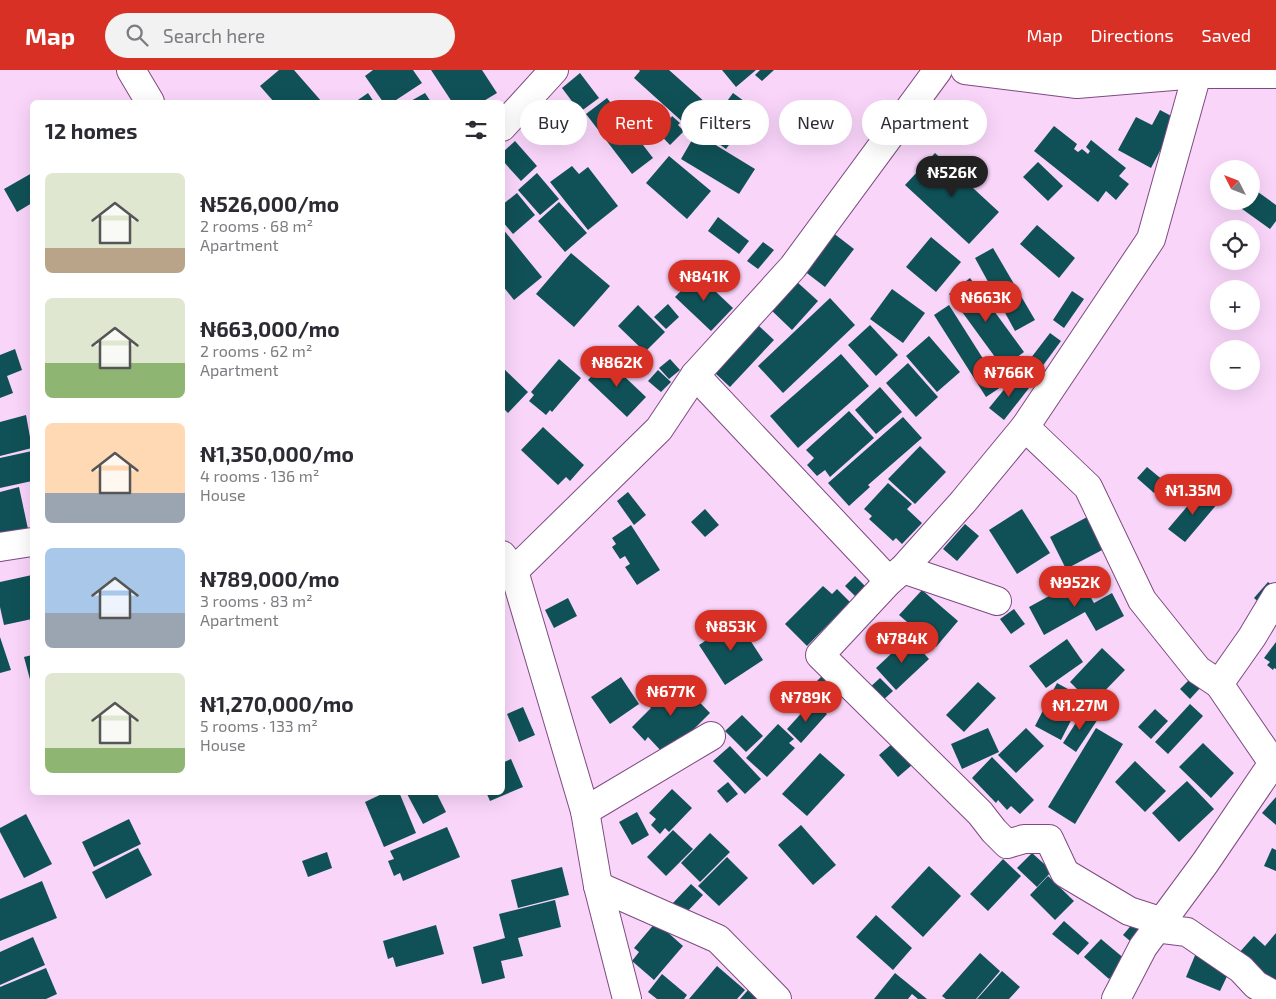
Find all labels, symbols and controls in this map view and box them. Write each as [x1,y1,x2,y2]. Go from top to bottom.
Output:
search box [105,13,455,58]
text: Map [25,21,75,50]
icon: search [123,21,151,49]
text: Search here [163,24,265,47]
text: Map [1026,24,1063,46]
text: Directions [1091,24,1174,46]
text: Saved [1202,24,1251,46]
chip: Buy [520,100,587,145]
chip: Rent [597,100,671,145]
chip: Filters [681,100,769,145]
chip: New [779,100,852,145]
chip: Apartment [862,100,987,145]
icon: filters [462,116,490,144]
text: 12 homes [45,118,137,143]
pin: ₦526K [917,156,987,198]
north arrow [1210,160,1260,210]
map controls [1210,160,1260,390]
text: ₦526K [927,162,977,181]
text: ₦526,000/mo [200,191,339,216]
icon: home [85,193,145,253]
text: 2 rooms · 68 m² [200,216,313,235]
button: locate [1210,220,1260,270]
text: Apartment [200,235,279,254]
pin: ₦841K [669,260,739,302]
text: ₦841K [679,266,729,285]
pin: ₦663K [951,280,1021,323]
button: + [1210,280,1260,330]
text: ₦663K [961,287,1011,306]
text: ₦663,000/mo [200,316,340,341]
icon: home [85,318,145,378]
button: − [1210,340,1260,390]
text: 2 rooms · 62 m² [200,341,312,360]
pin: ₦862K [582,346,652,388]
text: ₦862K [591,352,643,371]
pin: ₦766K [974,356,1044,398]
text: Apartment [200,360,279,379]
text: ₦766K [984,362,1034,381]
text: ₦1,350,000/mo [200,441,354,466]
icon: home [85,443,145,503]
text: 4 rooms · 136 m² [200,466,319,485]
pin: ₦1.35M [1152,474,1234,516]
text: ₦1.35M [1165,480,1221,499]
text: House [200,485,246,504]
text: ₦789,000/mo [200,566,339,591]
pin: ₦952K [1040,566,1110,608]
icon: home [85,568,145,628]
text: ₦952K [1050,572,1100,591]
text: 3 rooms · 83 m² [200,591,313,610]
text: Apartment [200,610,279,629]
pin: ₦853K [696,610,766,652]
text: ₦853K [706,616,756,635]
pin: ₦784K [867,622,937,664]
text: ₦784K [876,628,928,647]
pin: ₦677K [636,674,706,717]
pin: ₦789K [771,680,841,723]
text: ₦677K [647,681,695,700]
text: ₦789K [781,687,831,706]
pin: ₦1.27M [1039,688,1121,731]
text: ₦1,270,000/mo [200,691,354,716]
icon: home [85,693,145,753]
text: ₦1.27M [1052,695,1108,714]
text: 5 rooms · 133 m² [200,716,318,735]
text: House [200,735,246,754]

